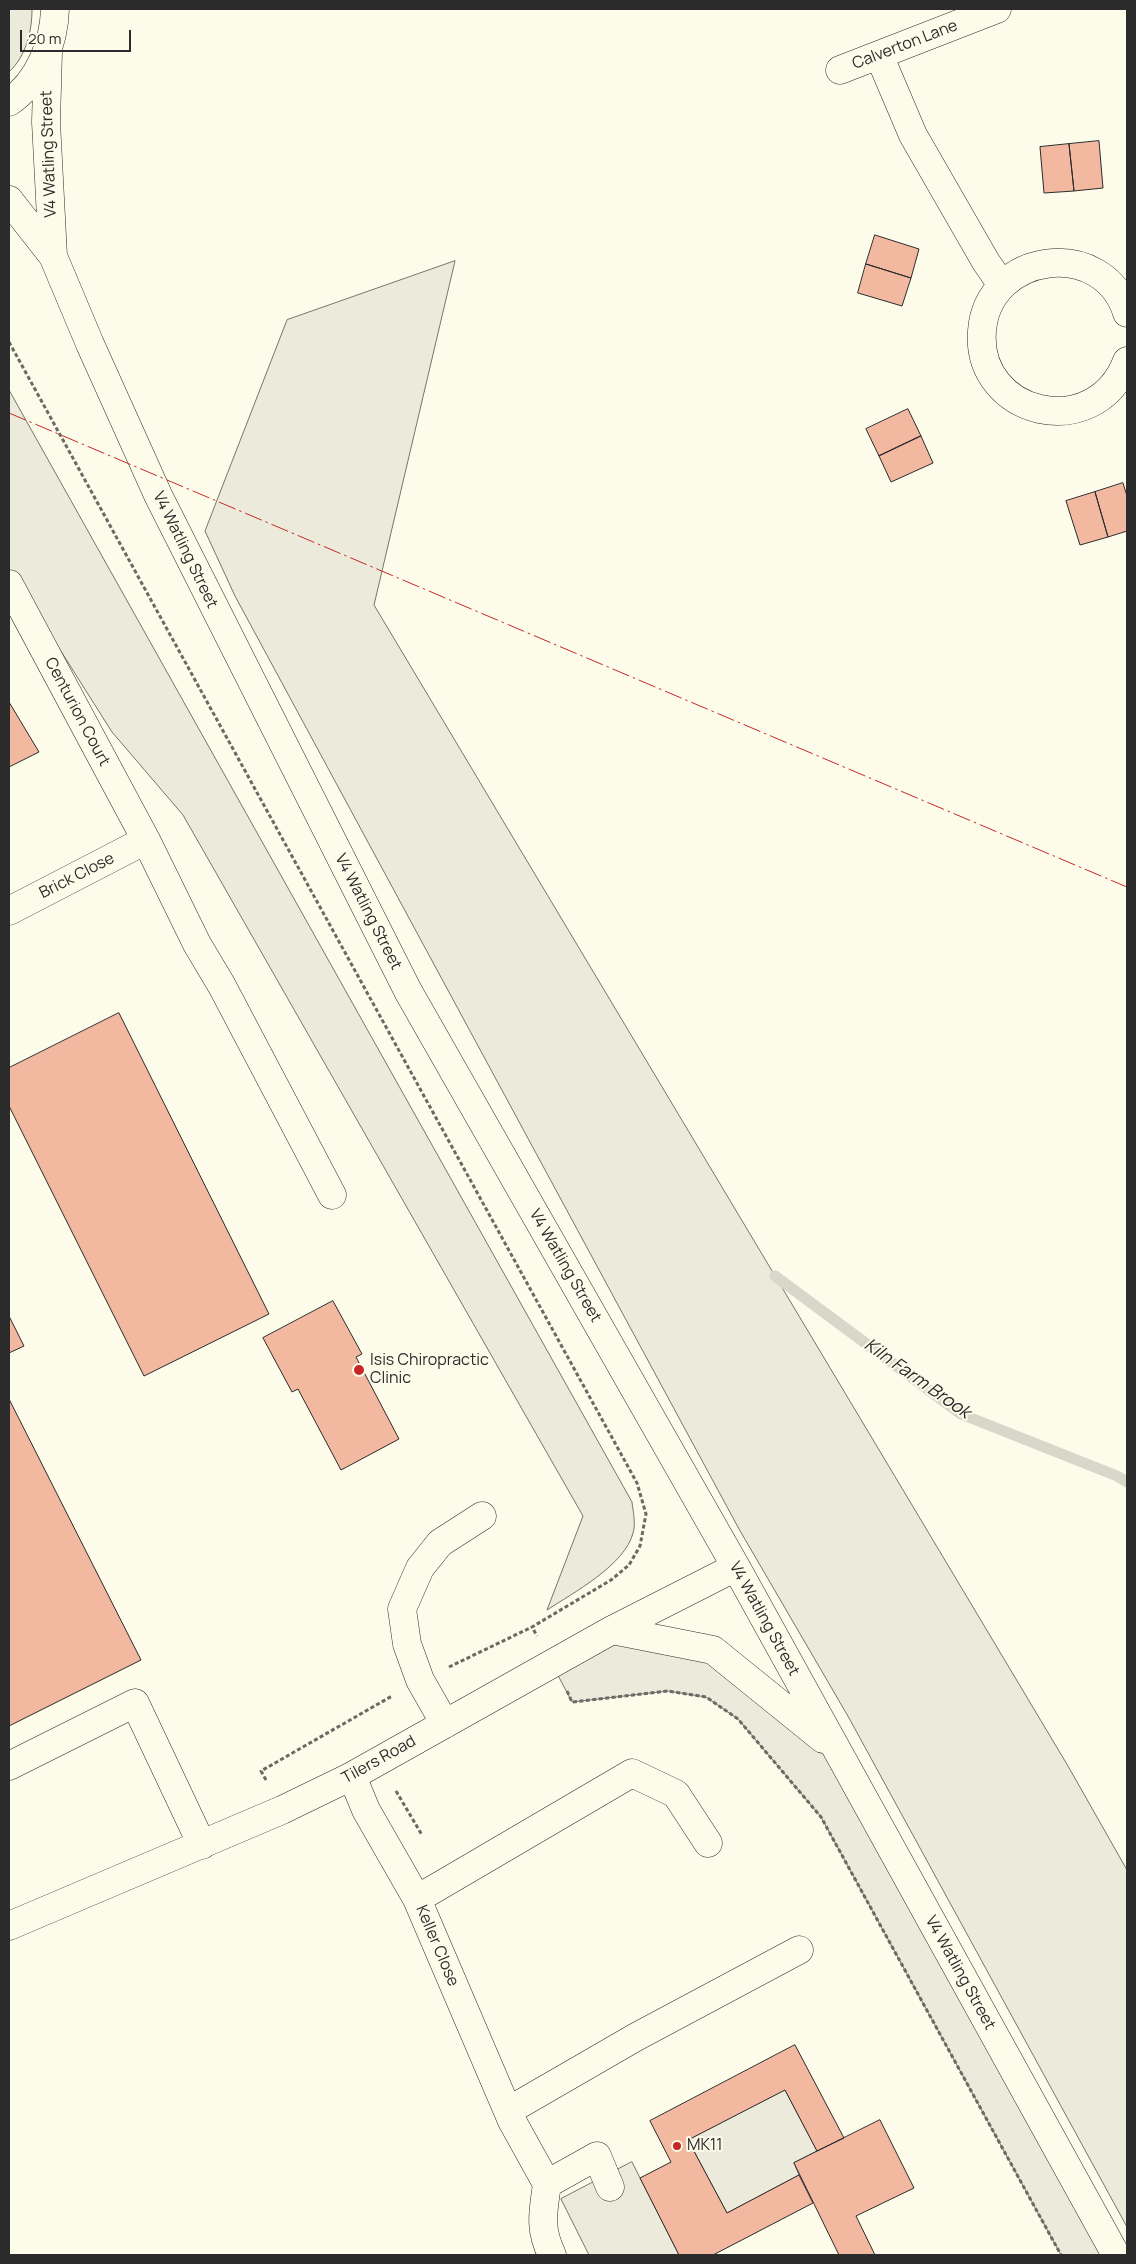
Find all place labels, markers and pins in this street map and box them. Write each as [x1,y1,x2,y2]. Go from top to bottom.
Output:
place label: Isis Chiropractic Clinic [370,1351,489,1389]
marker: Isis Chiropractic Clinic [352,1363,366,1377]
place label: MK11 [687,2136,722,2156]
marker: MK11 [671,2140,683,2152]

